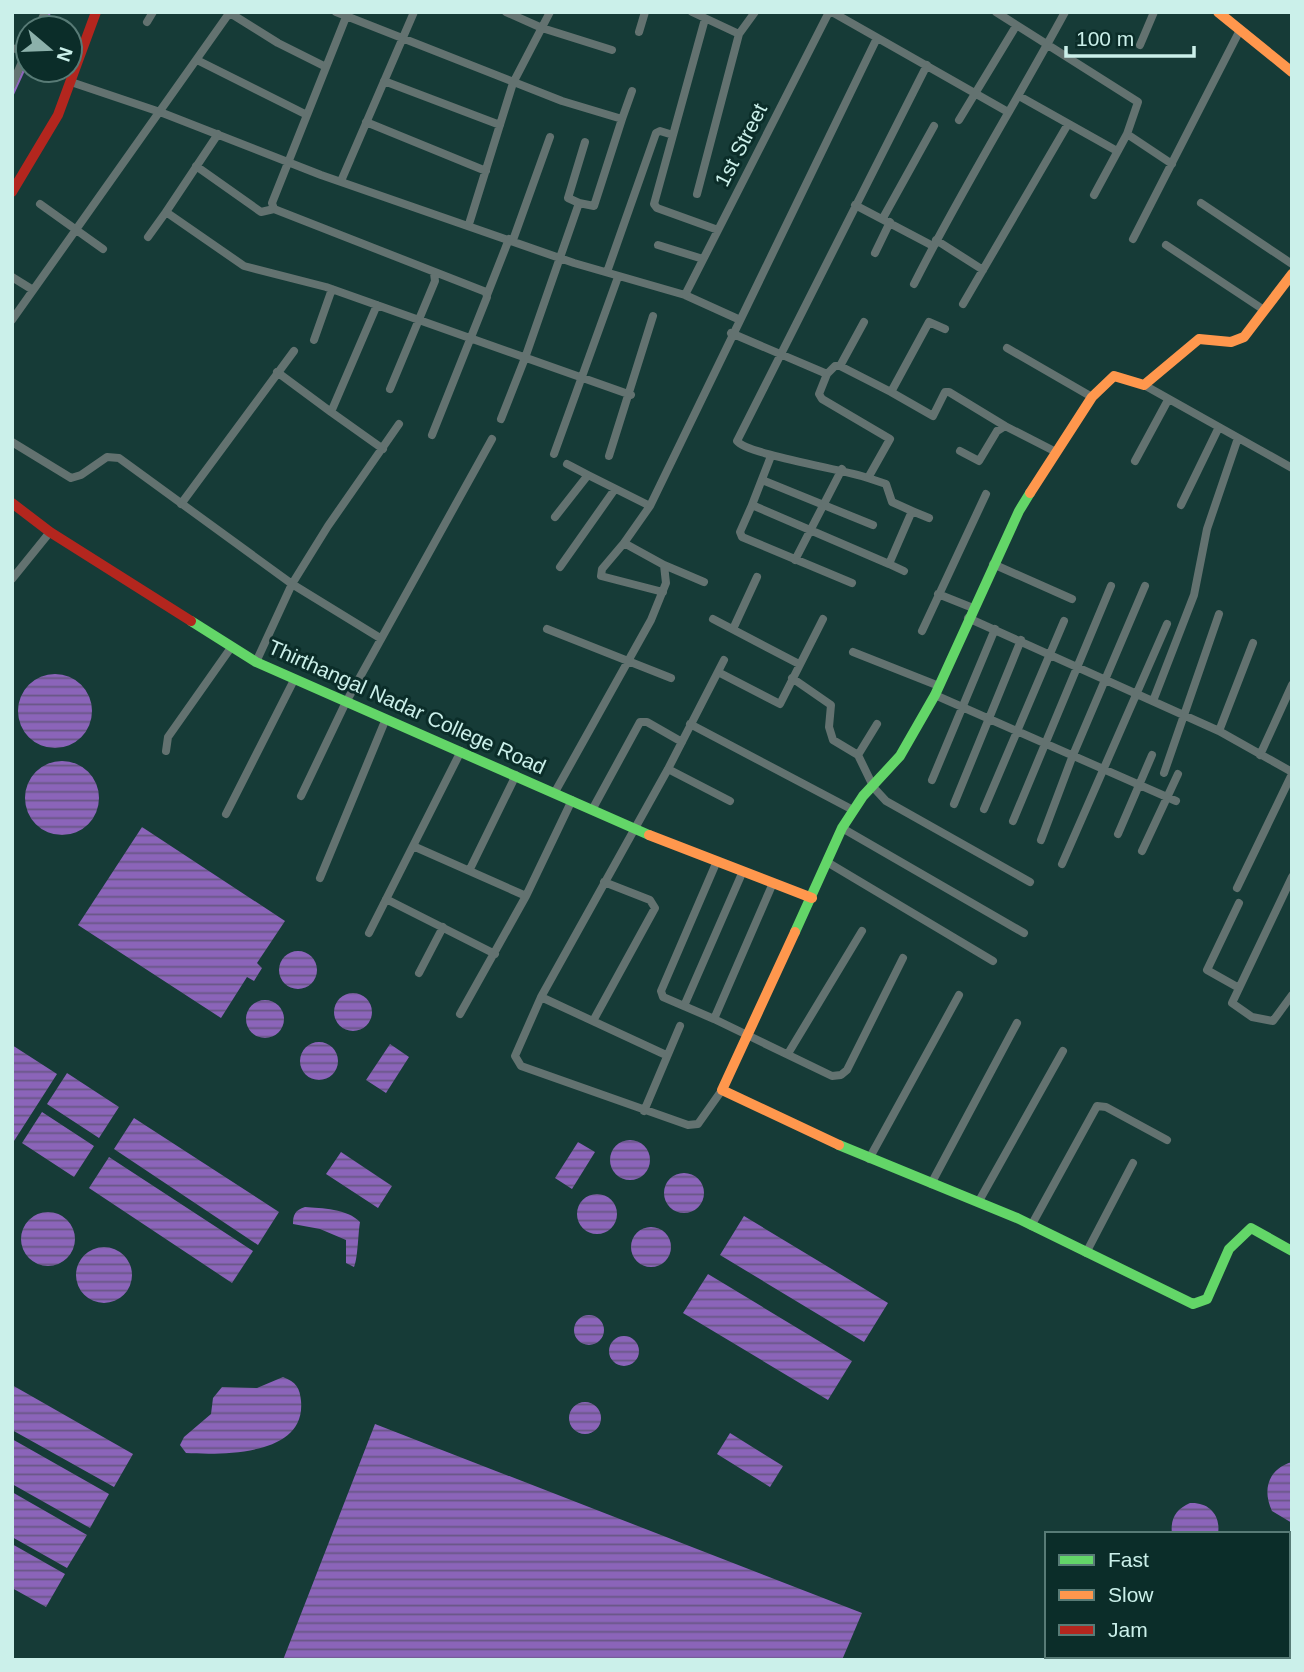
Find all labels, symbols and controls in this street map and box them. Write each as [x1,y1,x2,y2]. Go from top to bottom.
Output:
north arrow [14,14,84,84]
scale bar [1066,14,1194,58]
text: 100 m [1076,27,1134,50]
text: N [52,44,77,64]
street label: 1st Street [710,99,771,190]
street label: Thirthangal Nadar College Road [265,635,549,778]
legend [1045,1532,1290,1658]
text: Fast [1108,1548,1149,1571]
text: Slow [1108,1583,1154,1606]
text: Jam [1108,1618,1148,1641]

